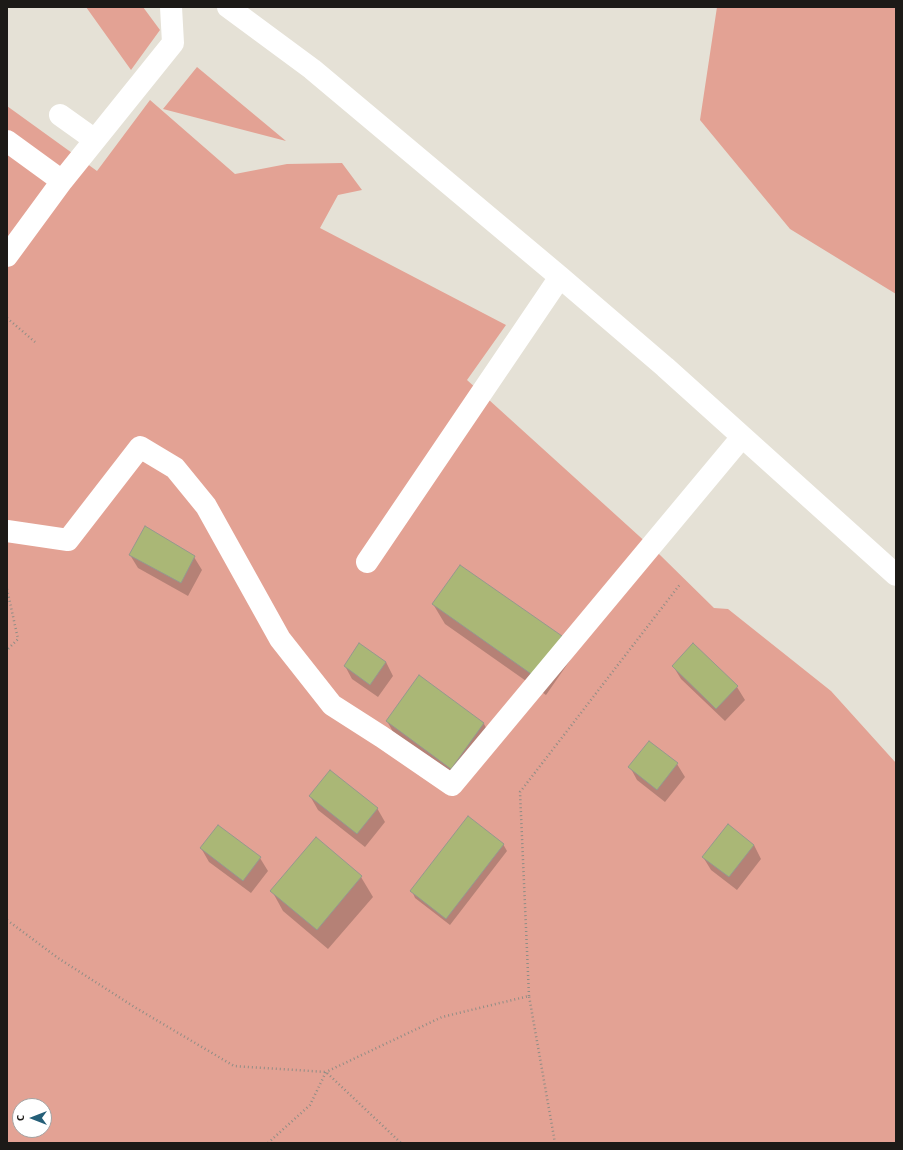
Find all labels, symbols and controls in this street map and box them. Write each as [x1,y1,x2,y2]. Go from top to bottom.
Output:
north arrow [12,1098,52,1138]
text: С [15,1115,26,1121]

